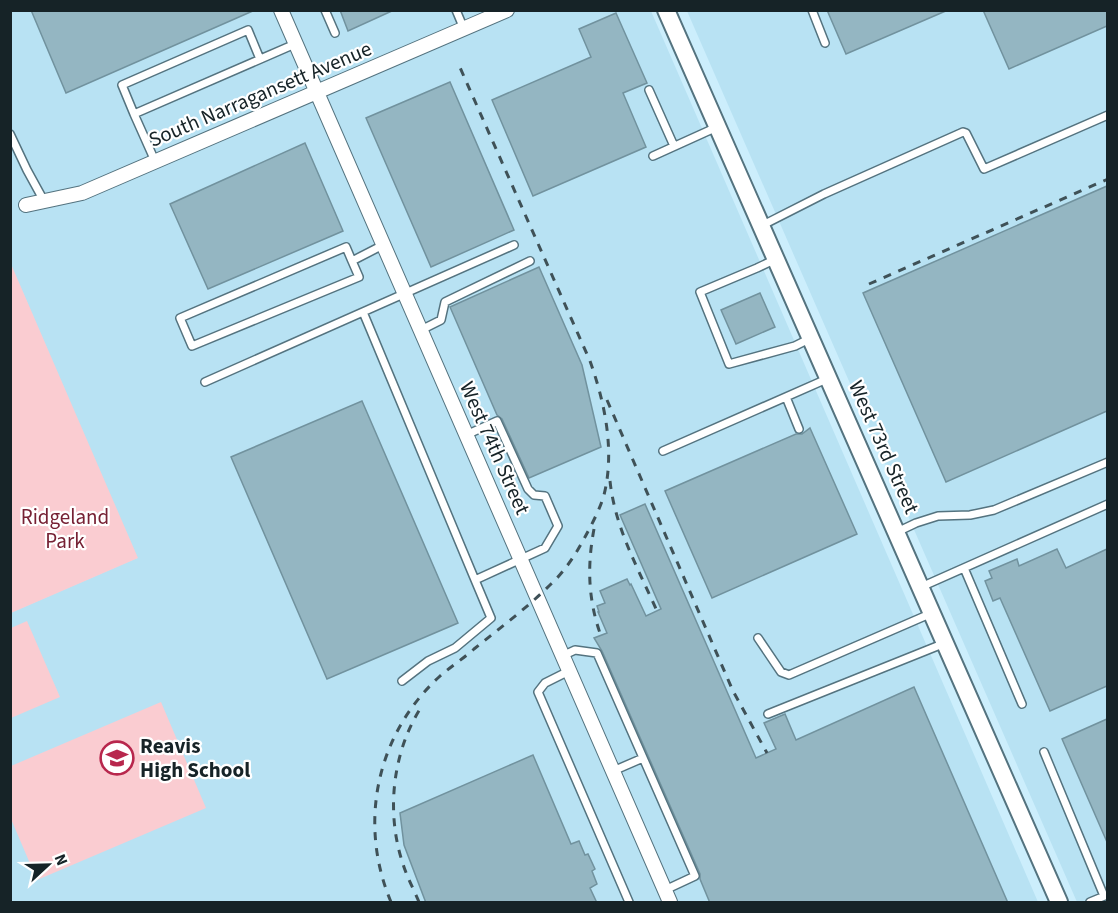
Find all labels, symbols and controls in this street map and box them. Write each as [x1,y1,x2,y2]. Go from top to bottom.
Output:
street label: South Narragansett Avenue [144,33,376,155]
street label: West 73rd Street [841,376,927,518]
street label: West 74th Street [452,377,538,519]
park label: Ridgeland Park [21,502,109,556]
place label: Reavis High School [140,731,250,785]
school or university icon: Reavis High School [99,740,135,776]
north arrow [18,835,78,895]
text: N [49,851,73,869]

